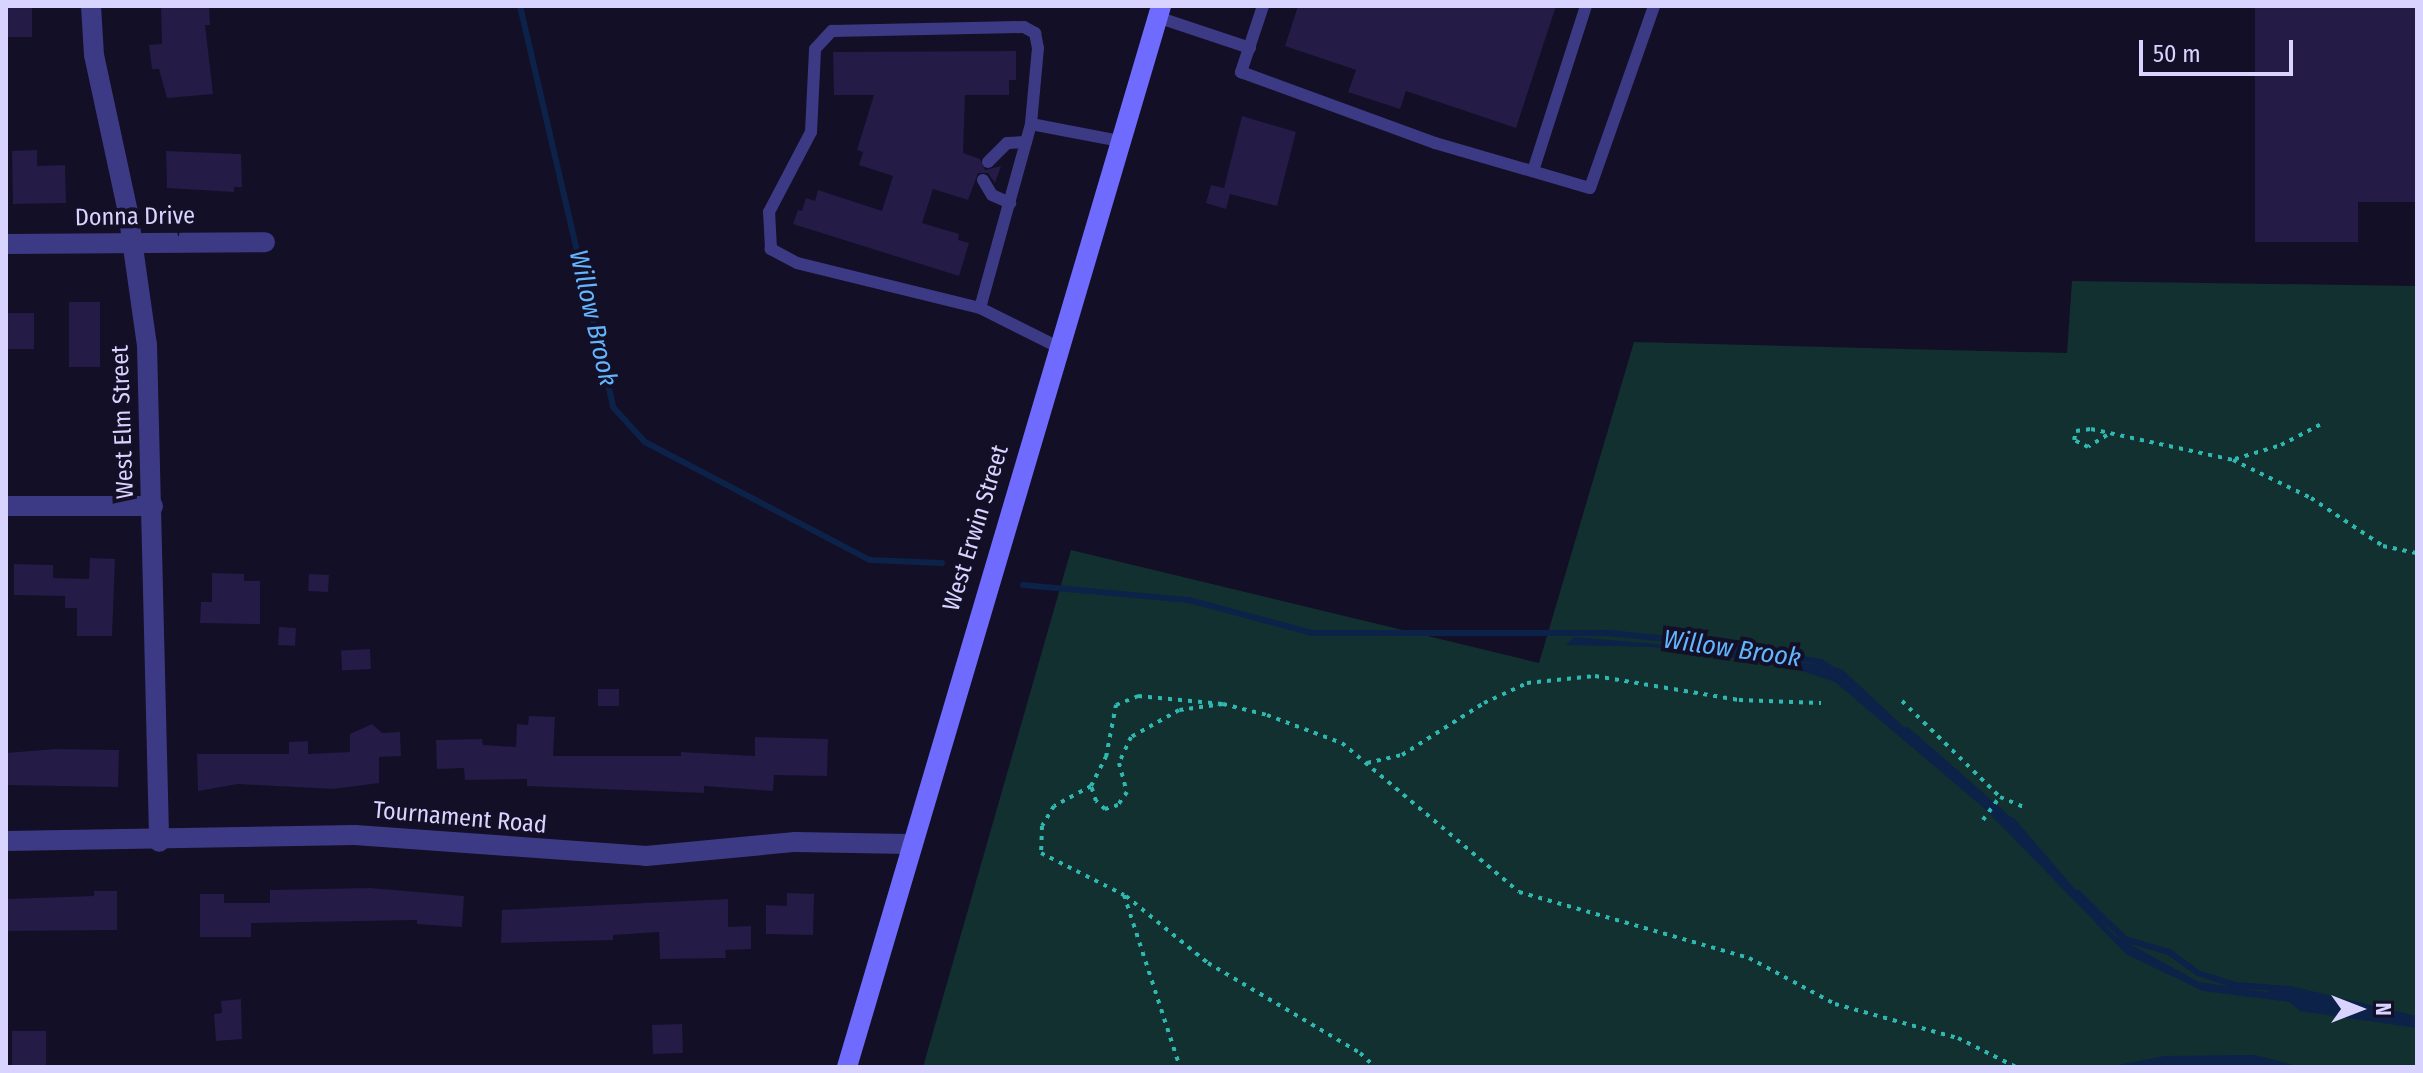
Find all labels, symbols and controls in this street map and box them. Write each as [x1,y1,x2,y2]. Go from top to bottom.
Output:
scale bar [2143,24,2297,74]
text: 50 m [2153,40,2201,68]
street label: Donna Drive [75,202,195,232]
water label: Willow Brook [562,247,624,389]
street label: West Elm Street [106,345,140,499]
street label: West Erwin Street [937,442,1015,614]
water label: Willow Brook [1661,624,1803,674]
street label: Tournament Road [372,796,548,840]
north arrow [2319,969,2399,1049]
text: N [2370,1002,2397,1016]

